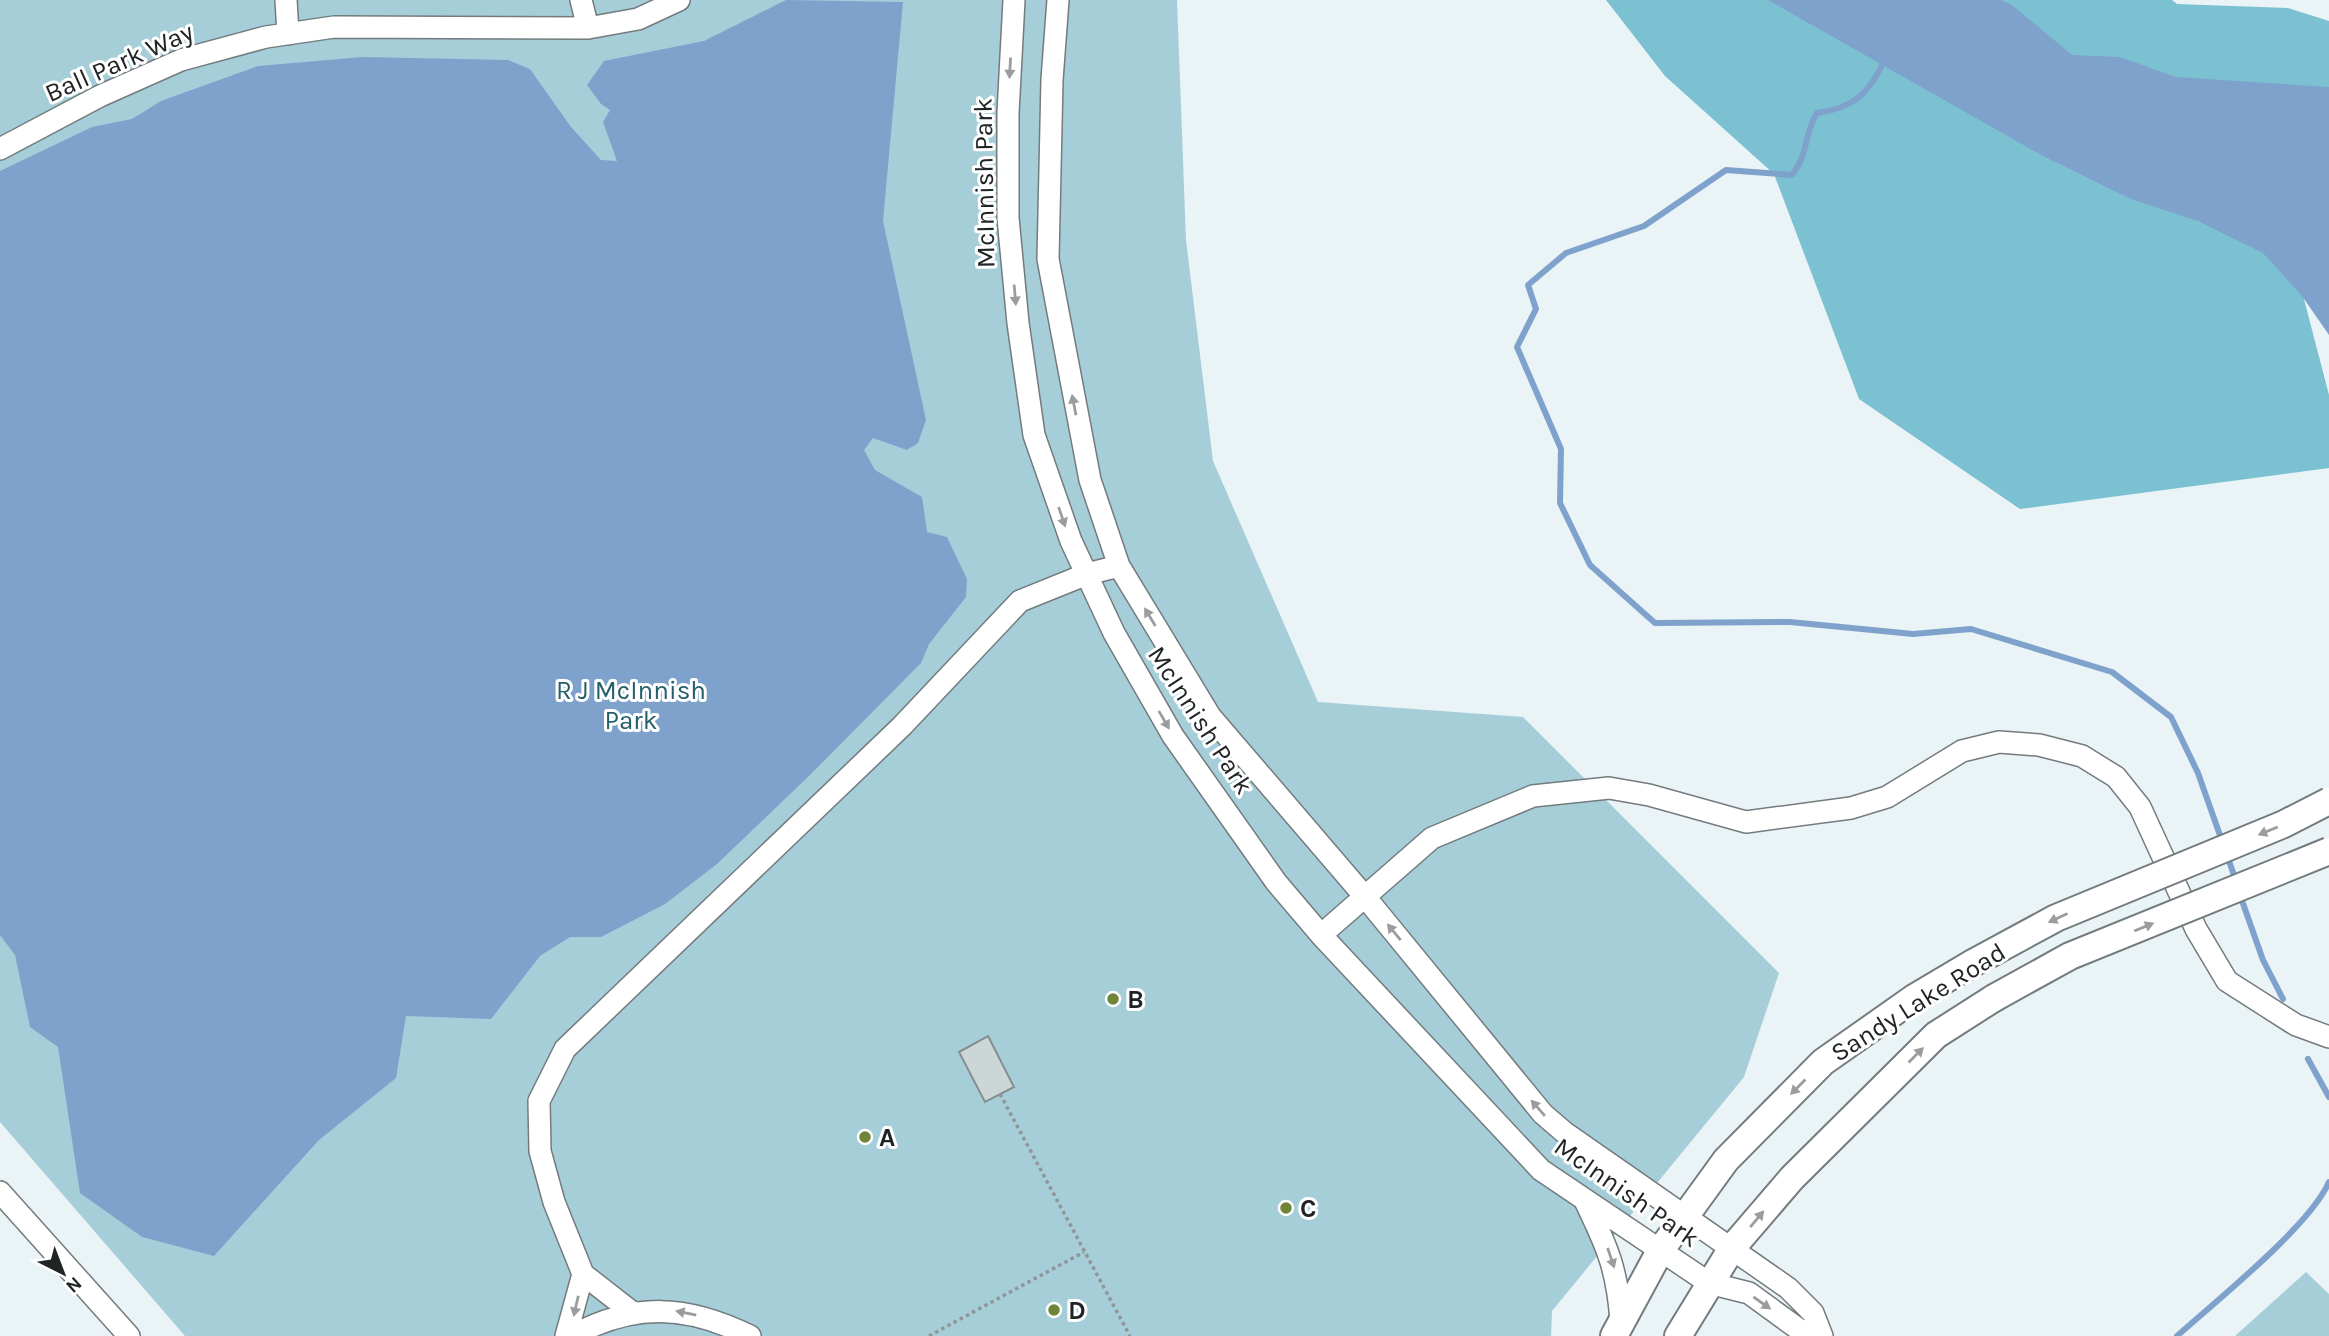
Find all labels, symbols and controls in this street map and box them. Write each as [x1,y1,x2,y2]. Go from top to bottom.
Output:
street label: Ball Park Way [40,16,198,109]
one-way arrow [1005,57,1016,79]
street label: McInnish Park [968,98,1001,268]
one-way arrow [1010,284,1021,306]
one-way arrow [1069,394,1080,416]
one-way arrow [1058,506,1068,527]
one-way arrow [1144,608,1157,627]
street label: McInnish Park [1141,640,1260,800]
park label: R J McInnish Park [556,675,706,736]
one-way arrow [1158,710,1170,729]
one-way arrow [2257,826,2278,837]
one-way arrow [2047,913,2068,924]
one-way arrow [2133,921,2154,932]
one-way arrow [1387,923,1402,940]
street label: Sandy Lake Road [1825,936,2011,1069]
place label: B [1127,984,1144,1015]
marker: B [1105,991,1121,1007]
one-way arrow [1907,1047,1924,1064]
one-way arrow [1791,1078,1807,1095]
one-way arrow [1530,1099,1546,1117]
place label: A [879,1122,895,1153]
marker: A [857,1129,873,1145]
street label: McInnish Park [1548,1131,1705,1254]
place label: C [1300,1193,1316,1224]
marker: C [1278,1200,1294,1216]
one-way arrow [1749,1210,1764,1227]
north arrow [28,1238,98,1308]
one-way arrow [1606,1248,1617,1269]
text: N [61,1272,86,1298]
one-way arrow [570,1295,581,1317]
place label: D [1068,1295,1086,1326]
one-way arrow [1753,1296,1771,1310]
marker: D [1046,1302,1062,1318]
one-way arrow [675,1308,697,1319]

